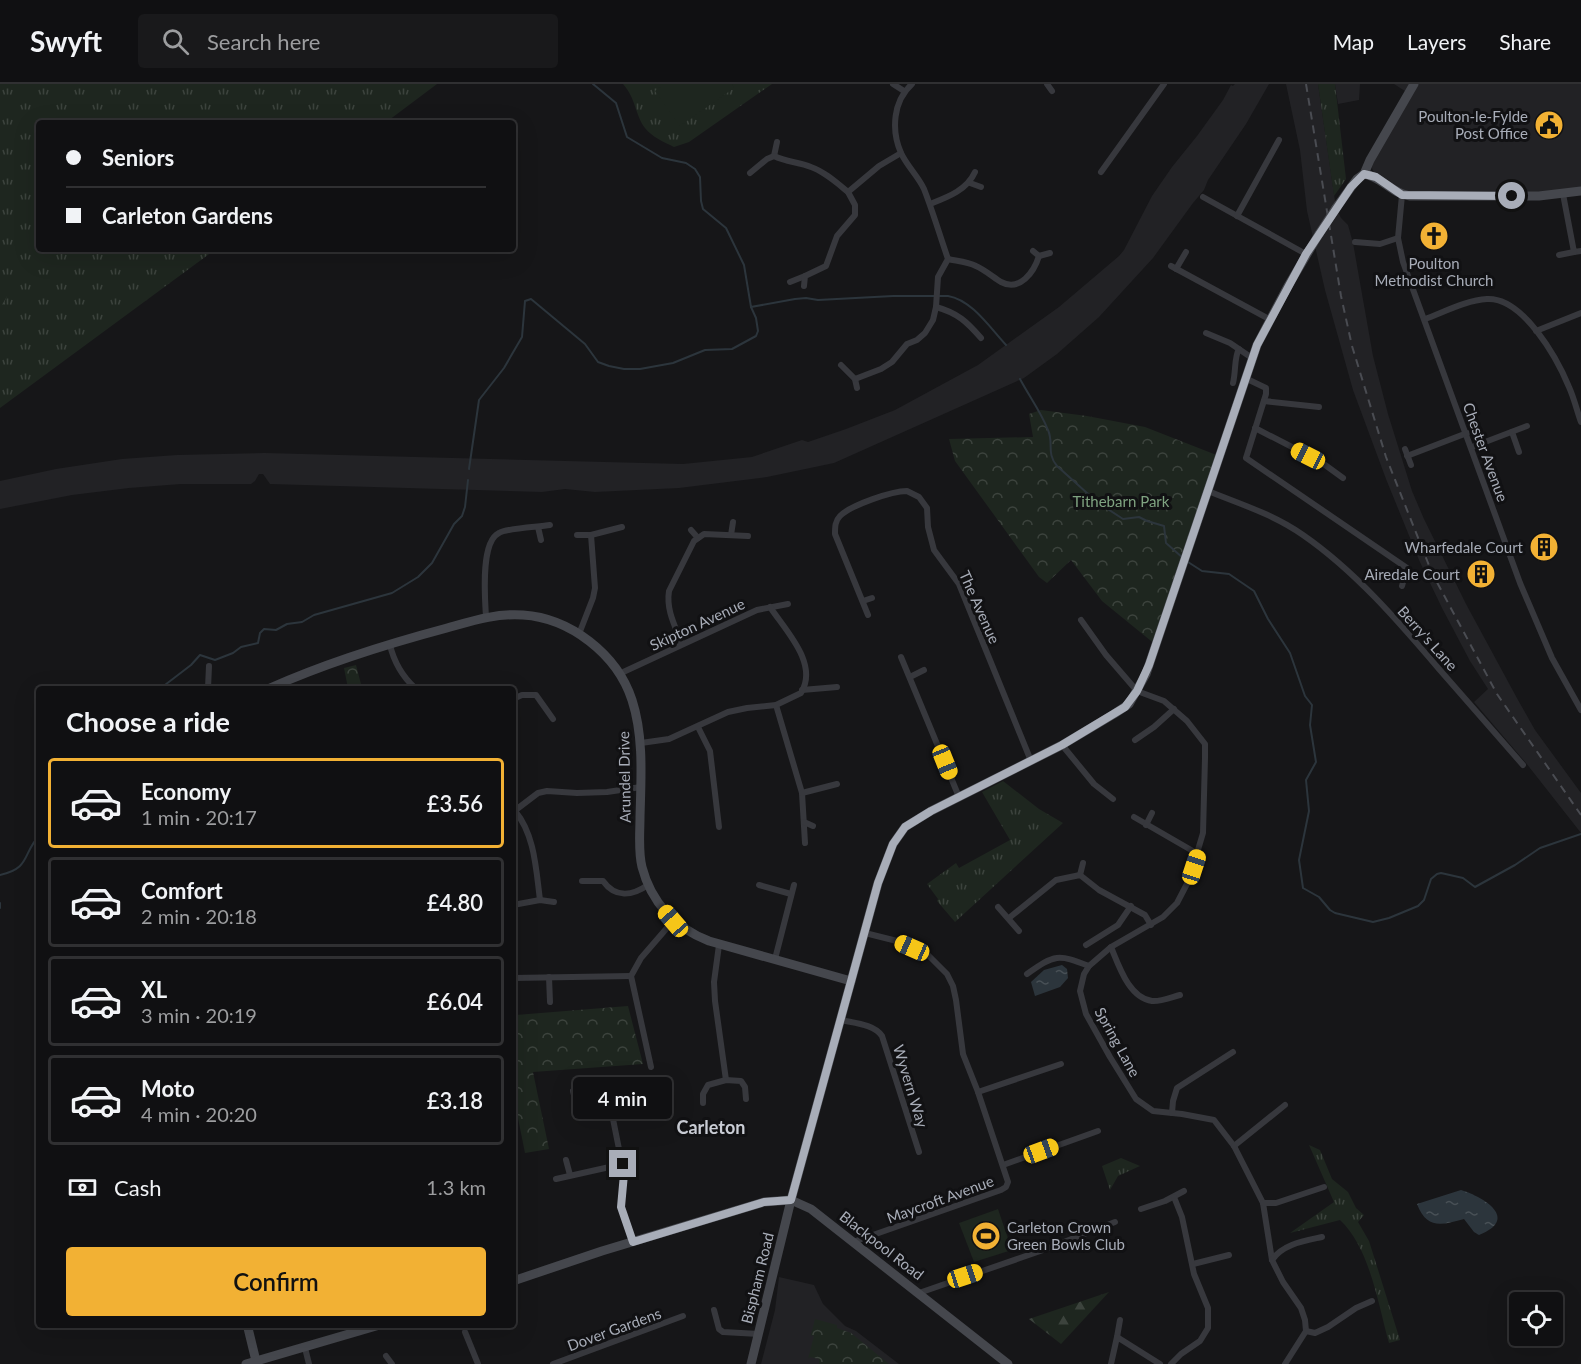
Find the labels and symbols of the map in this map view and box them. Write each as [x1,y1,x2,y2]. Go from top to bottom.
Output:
place label: Poulton-le-Fylde Post Office [1418,107,1528,142]
public building icon: Poulton-le-Fylde Post Office [1533,109,1565,141]
route start [1498,182,1525,209]
church icon: Poulton Methodist Church [1418,220,1450,252]
place label: Poulton Methodist Church [1375,254,1493,289]
street label: Chester Avenue [1460,400,1512,504]
car [1288,440,1328,472]
park label: Tithebarn Park [1073,492,1170,510]
building icon: Wharfedale Court [1528,531,1560,563]
place label: Wharfedale Court [1405,538,1524,556]
building icon: Airedale Court [1465,558,1497,590]
place label: Airedale Court [1364,565,1461,583]
street label: The Avenue [956,568,1004,646]
street label: Skipton Avenue [647,594,747,654]
street label: Berry's Lane [1394,602,1462,674]
street label: Arundel Drive [614,731,634,823]
car [930,742,960,782]
car [1180,847,1208,887]
car [654,902,692,940]
car [892,932,932,964]
street label: Spring Lane [1091,1004,1145,1080]
street label: Wyvern Way [890,1042,932,1130]
callout: 4 min [574,1077,672,1119]
district label: Carleton [677,1116,745,1138]
car [1021,1136,1061,1166]
route end [609,1150,636,1177]
street label: Maycroft Avenue [884,1171,996,1227]
street label: Blackpool Road [837,1207,927,1283]
place label: Carleton Crown Green Bowls Club [1007,1218,1125,1253]
sports icon: Carleton Crown Green Bowls Club [970,1220,1002,1252]
street label: Bispham Road [737,1231,777,1325]
car [945,1262,985,1290]
street label: Dover Gardens [565,1304,663,1354]

